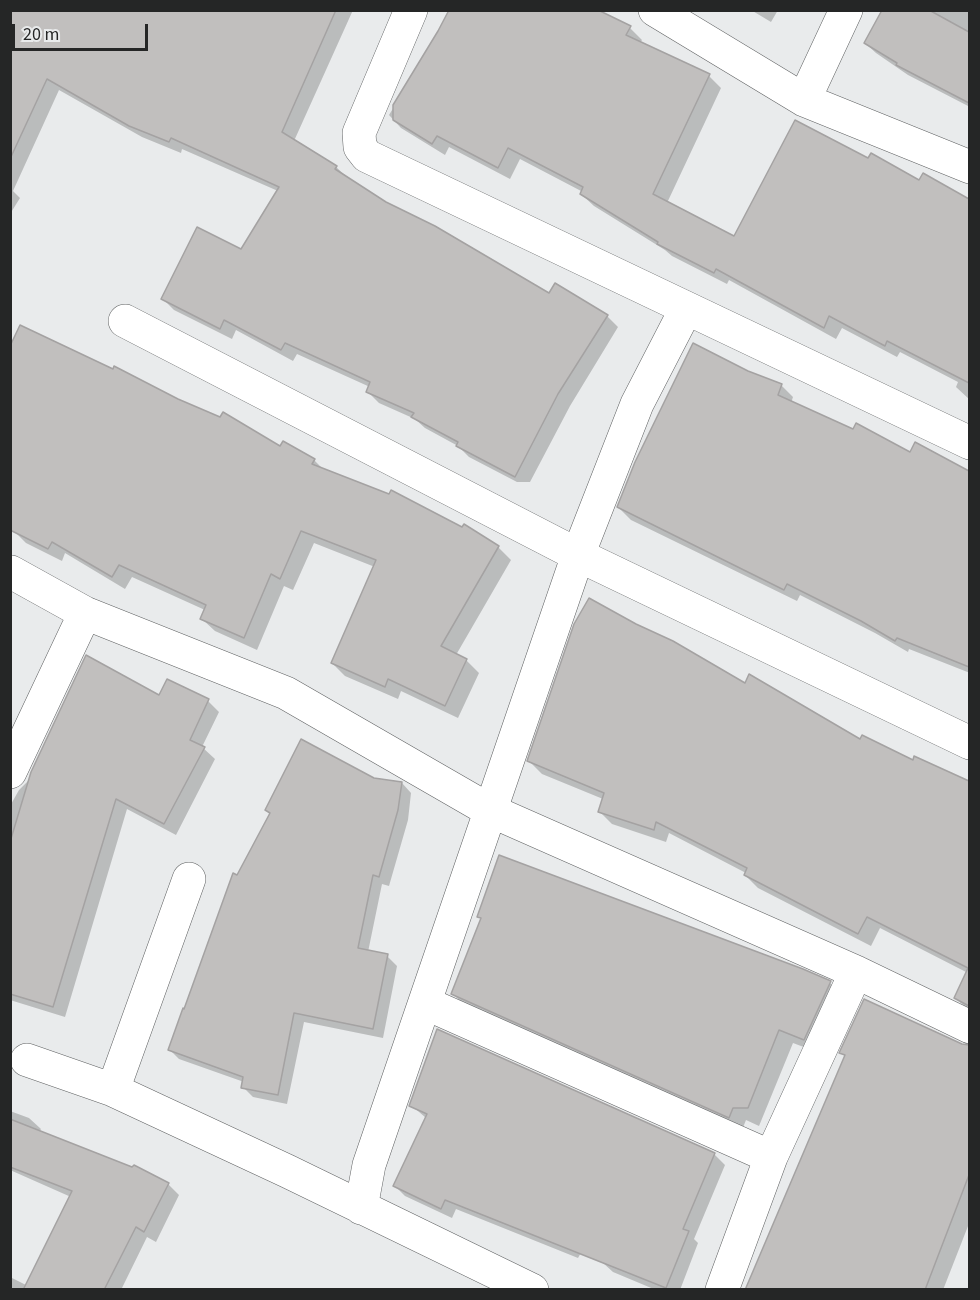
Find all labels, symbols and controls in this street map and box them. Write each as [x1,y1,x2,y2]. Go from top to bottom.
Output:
scale bar [15,12,152,50]
text: 20 m [23,22,59,47]

